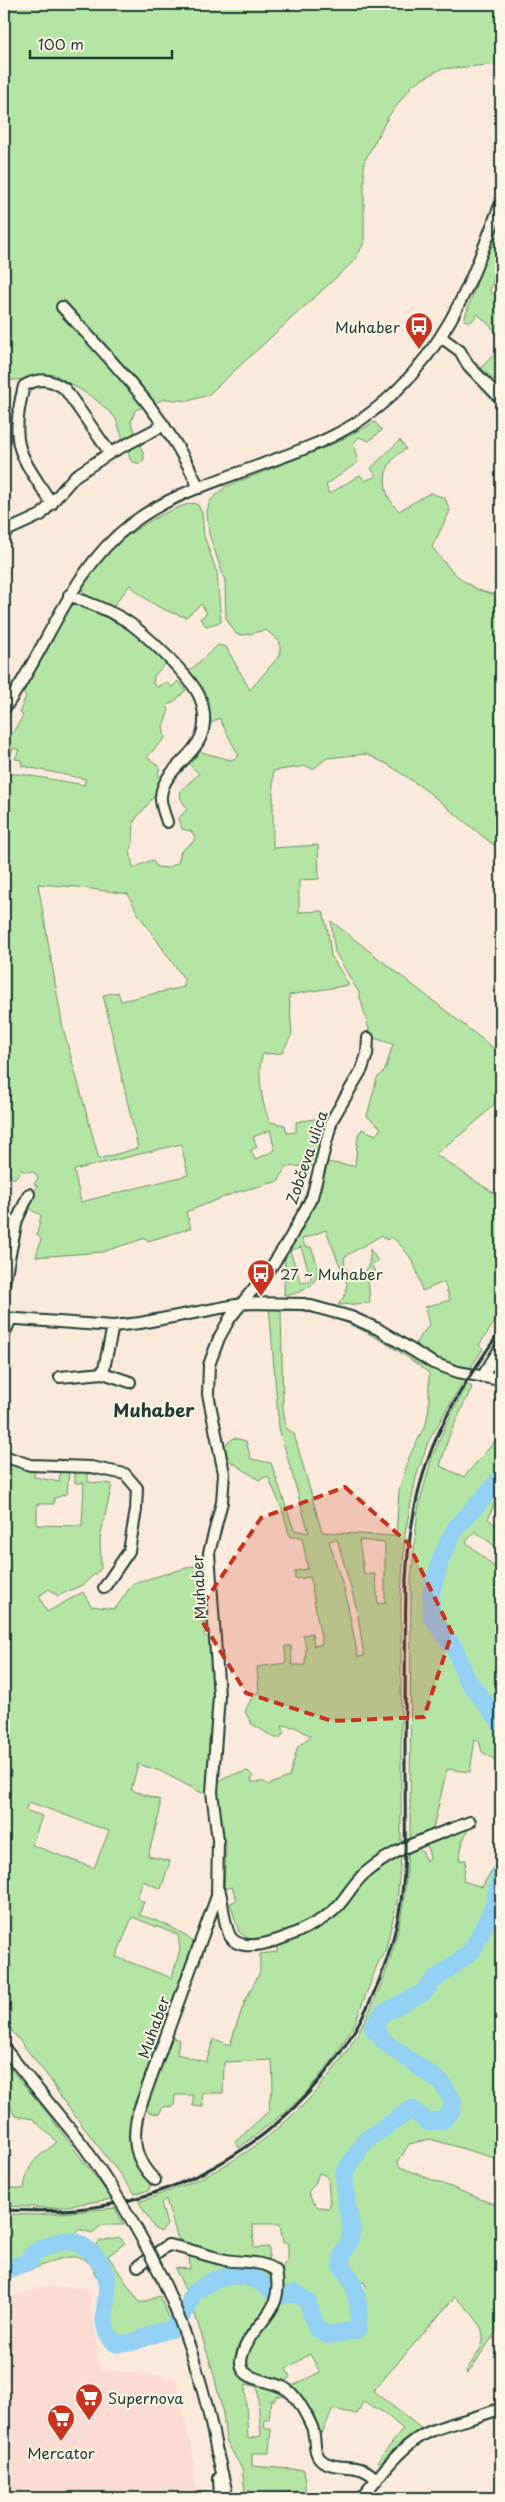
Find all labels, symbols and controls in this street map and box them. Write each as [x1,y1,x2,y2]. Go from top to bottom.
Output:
scale bar [30,28,172,60]
text: 100 m [38,32,84,55]
bus stop icon: Muhaber [404,311,434,350]
place label: Muhaber [335,315,400,338]
street label: Zobčeva ulica [279,1107,333,1207]
bus stop icon: 27 ~ Muhaber [246,1258,276,1297]
place label: 27 ~ Muhaber [280,1262,383,1285]
district label: Muhaber [113,1396,195,1423]
street label: Muhaber [185,1554,211,1620]
street label: Muhaber [131,1992,175,2062]
supermarket icon: Supernova [74,2382,104,2421]
place label: Supernova [108,2386,184,2409]
supermarket icon: Mercator [46,2403,76,2442]
place label: Mercator [27,2441,95,2464]

